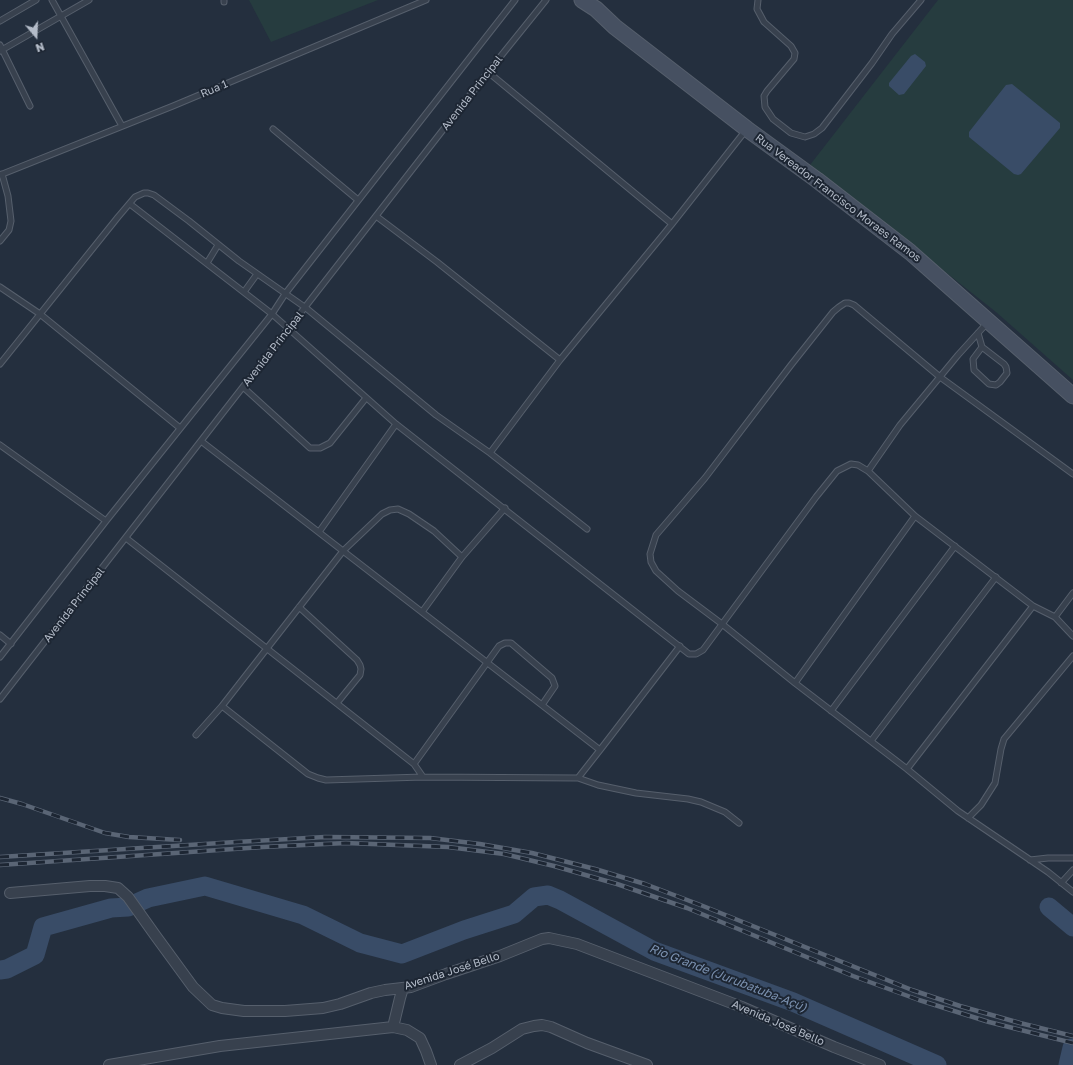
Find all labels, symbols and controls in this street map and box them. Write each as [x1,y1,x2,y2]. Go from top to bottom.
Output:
north arrow [16,16,56,56]
text: N [34,40,46,55]
street label: Avenida Principal [439,53,505,133]
street label: Rua 1 [198,77,230,101]
street label: Rua Vereador Francisco Moraes Ramos [753,131,923,265]
street label: Avenida Principal [240,309,306,389]
street label: Avenida Principal [41,565,107,645]
water label: Rio Grande (Jurubatuba-Açú) [647,941,809,1015]
street label: Avenida José Bello [403,949,501,993]
street label: Avenida José Bello [730,998,826,1048]

